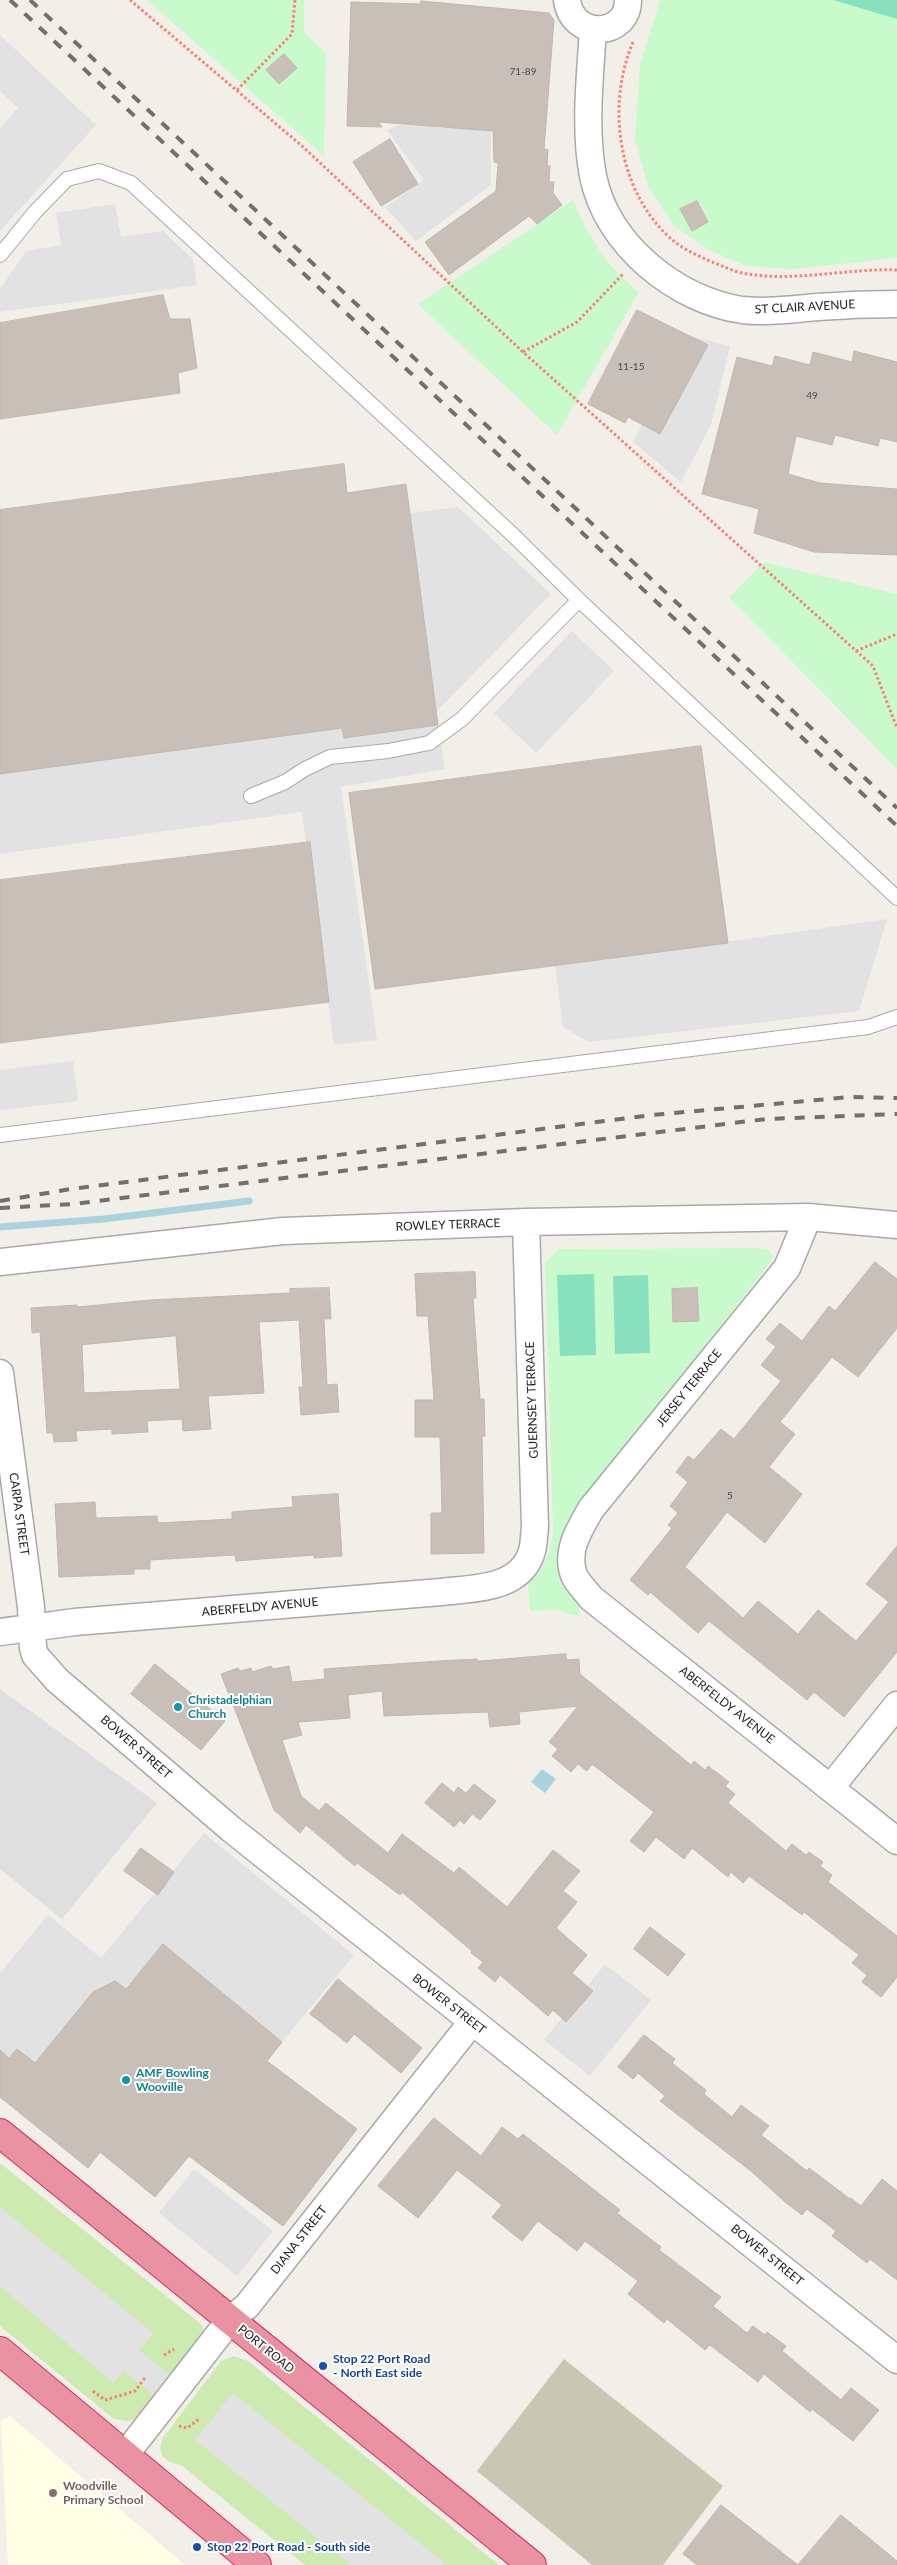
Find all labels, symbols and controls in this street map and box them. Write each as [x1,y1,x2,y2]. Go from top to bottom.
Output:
house number: 71-89 [510,66,536,78]
street label: ST CLAIR AVENUE [755,297,855,317]
house number: 11-15 [618,361,644,373]
house number: 49 [806,390,818,402]
street label: ROWLEY TERRACE [395,1216,501,1234]
street label: GUERNSEY TERRACE [523,1341,541,1459]
street label: JERSEY TERRACE [653,1346,725,1430]
street label: CARPA STREET [6,1472,32,1556]
house number: 5 [727,1490,733,1502]
street label: ABERFELDY AVENUE [201,1595,319,1619]
street label: ABERFELDY AVENUE [677,1663,777,1747]
place label: Christadelphian Church [188,1693,272,1721]
marker: Christadelphian Church [172,1701,184,1713]
street label: BOWER STREET [98,1712,174,1782]
street label: BOWER STREET [409,1971,489,2037]
place label: AMF Bowling Wooville [136,2066,209,2094]
marker: AMF Bowling Wooville [120,2074,132,2086]
street label: DIANA STREET [268,2203,330,2277]
street label: BOWER STREET [728,2221,806,2289]
street label: PORT ROAD [235,2322,297,2376]
place label: Stop 22 Port Road - North East side [333,2352,430,2380]
marker: Stop 22 Port Road - North East side [317,2360,329,2372]
place label: Woodville Primary School [63,2479,144,2507]
marker: Woodville Primary School [47,2487,59,2499]
place label: Stop 22 Port Road - South side [207,2540,370,2554]
marker: Stop 22 Port Road - South side [191,2541,203,2553]

